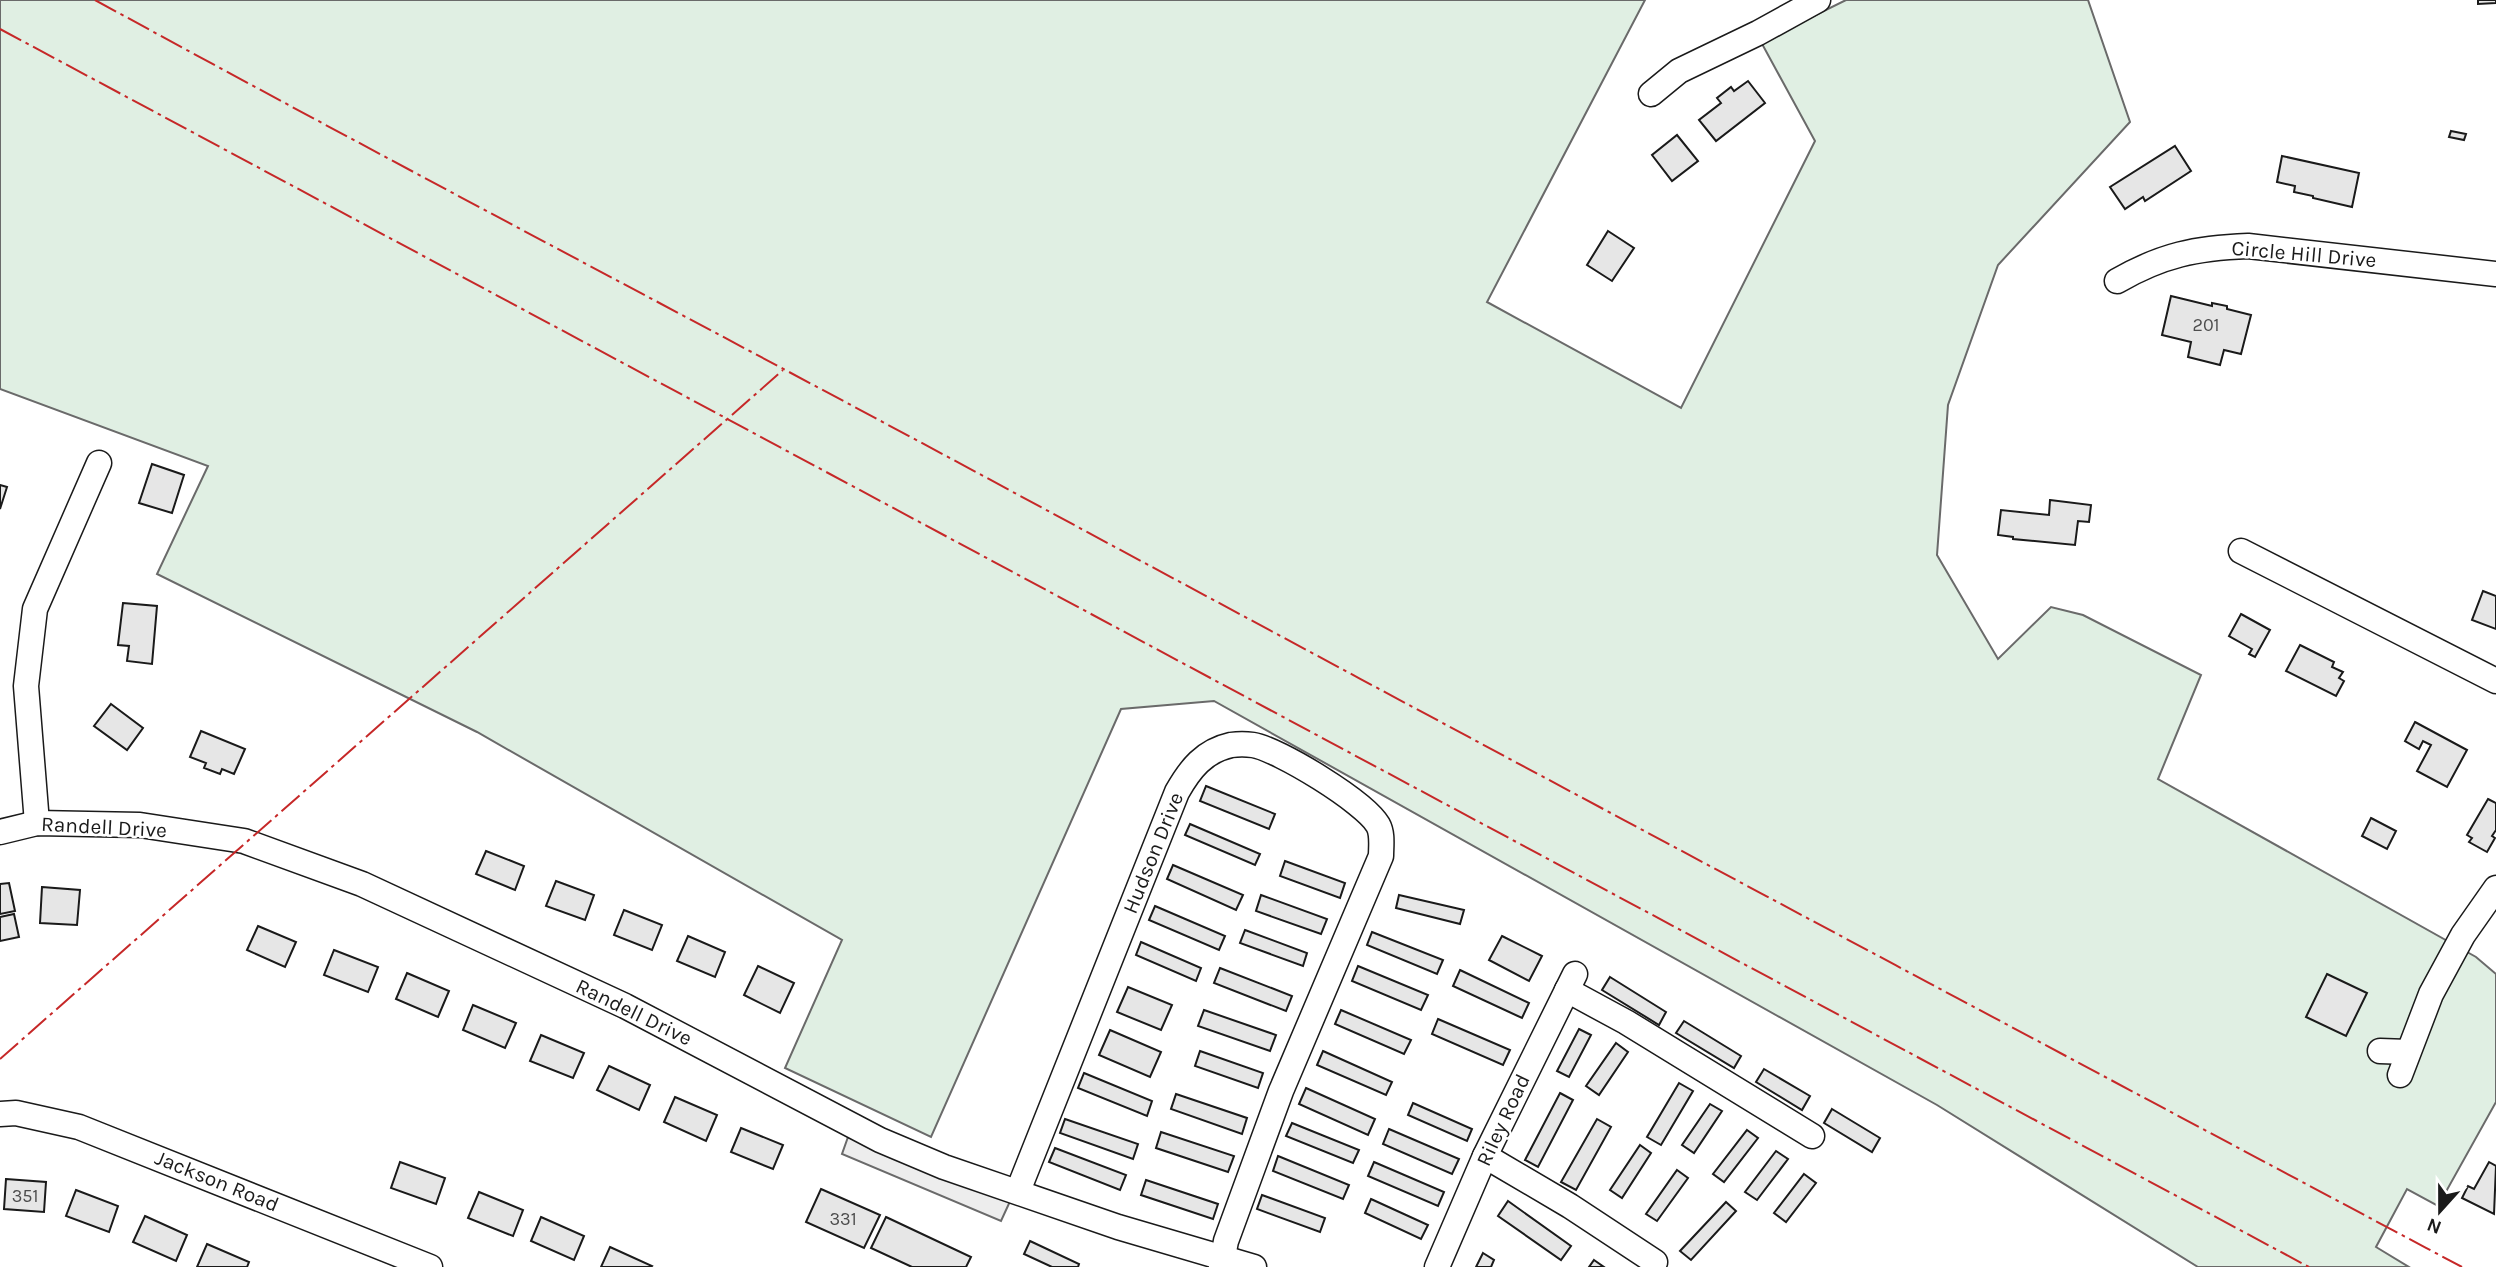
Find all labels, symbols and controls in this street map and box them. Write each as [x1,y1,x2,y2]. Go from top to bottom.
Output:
street label: Circle Hill Drive [2231,236,2377,272]
house number: 201 [2192,314,2220,336]
street label: Hudson Drive [1118,789,1188,917]
street label: Randell Drive [40,812,168,842]
street label: Randell Drive [572,974,696,1050]
street label: Riley Road [1471,1070,1535,1170]
street label: Jackson Road [152,1145,282,1217]
north arrow [2405,1176,2475,1246]
house number: 351 [12,1185,38,1207]
house number: 331 [829,1208,857,1230]
text: N [2424,1213,2445,1239]

